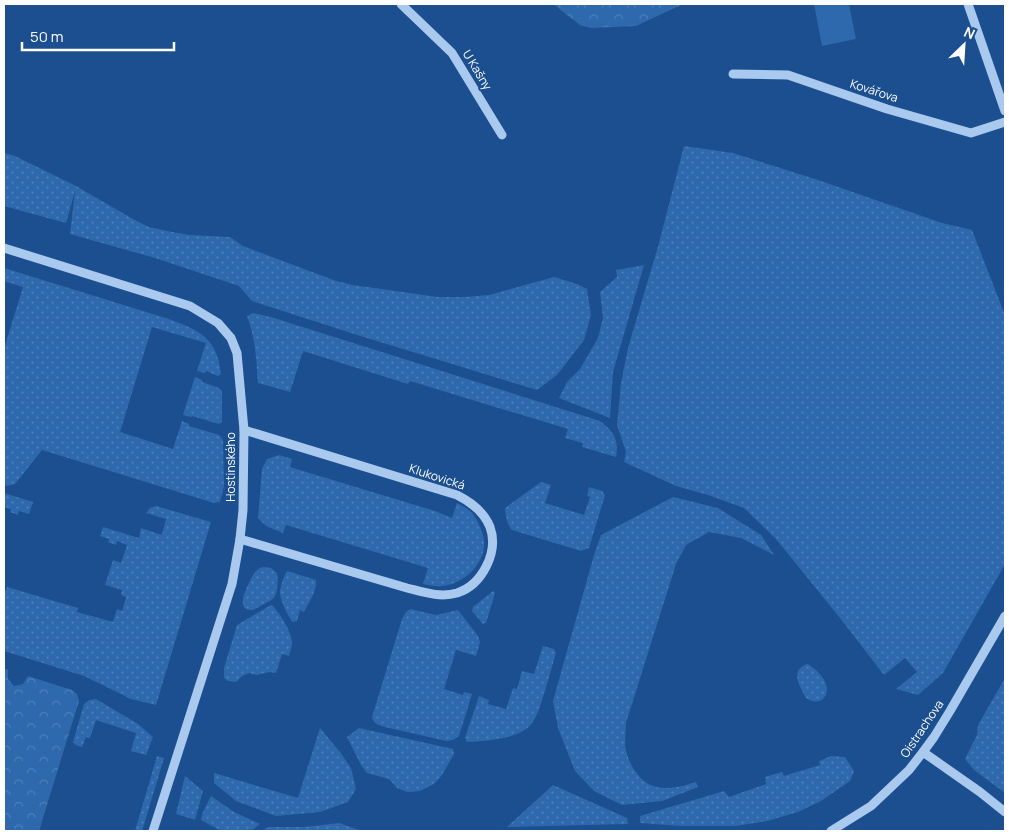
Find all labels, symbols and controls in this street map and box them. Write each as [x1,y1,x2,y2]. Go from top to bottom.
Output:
scale bar [22,20,175,52]
north arrow [939,20,989,70]
text: N [961,22,978,44]
text: 50 m [30,26,64,47]
street label: U Kašny [459,46,496,94]
street label: Kovářova [848,75,900,106]
street label: Hostinského [222,432,239,502]
street label: Klukovická [407,459,467,494]
street label: Oistrachova [896,696,947,761]

